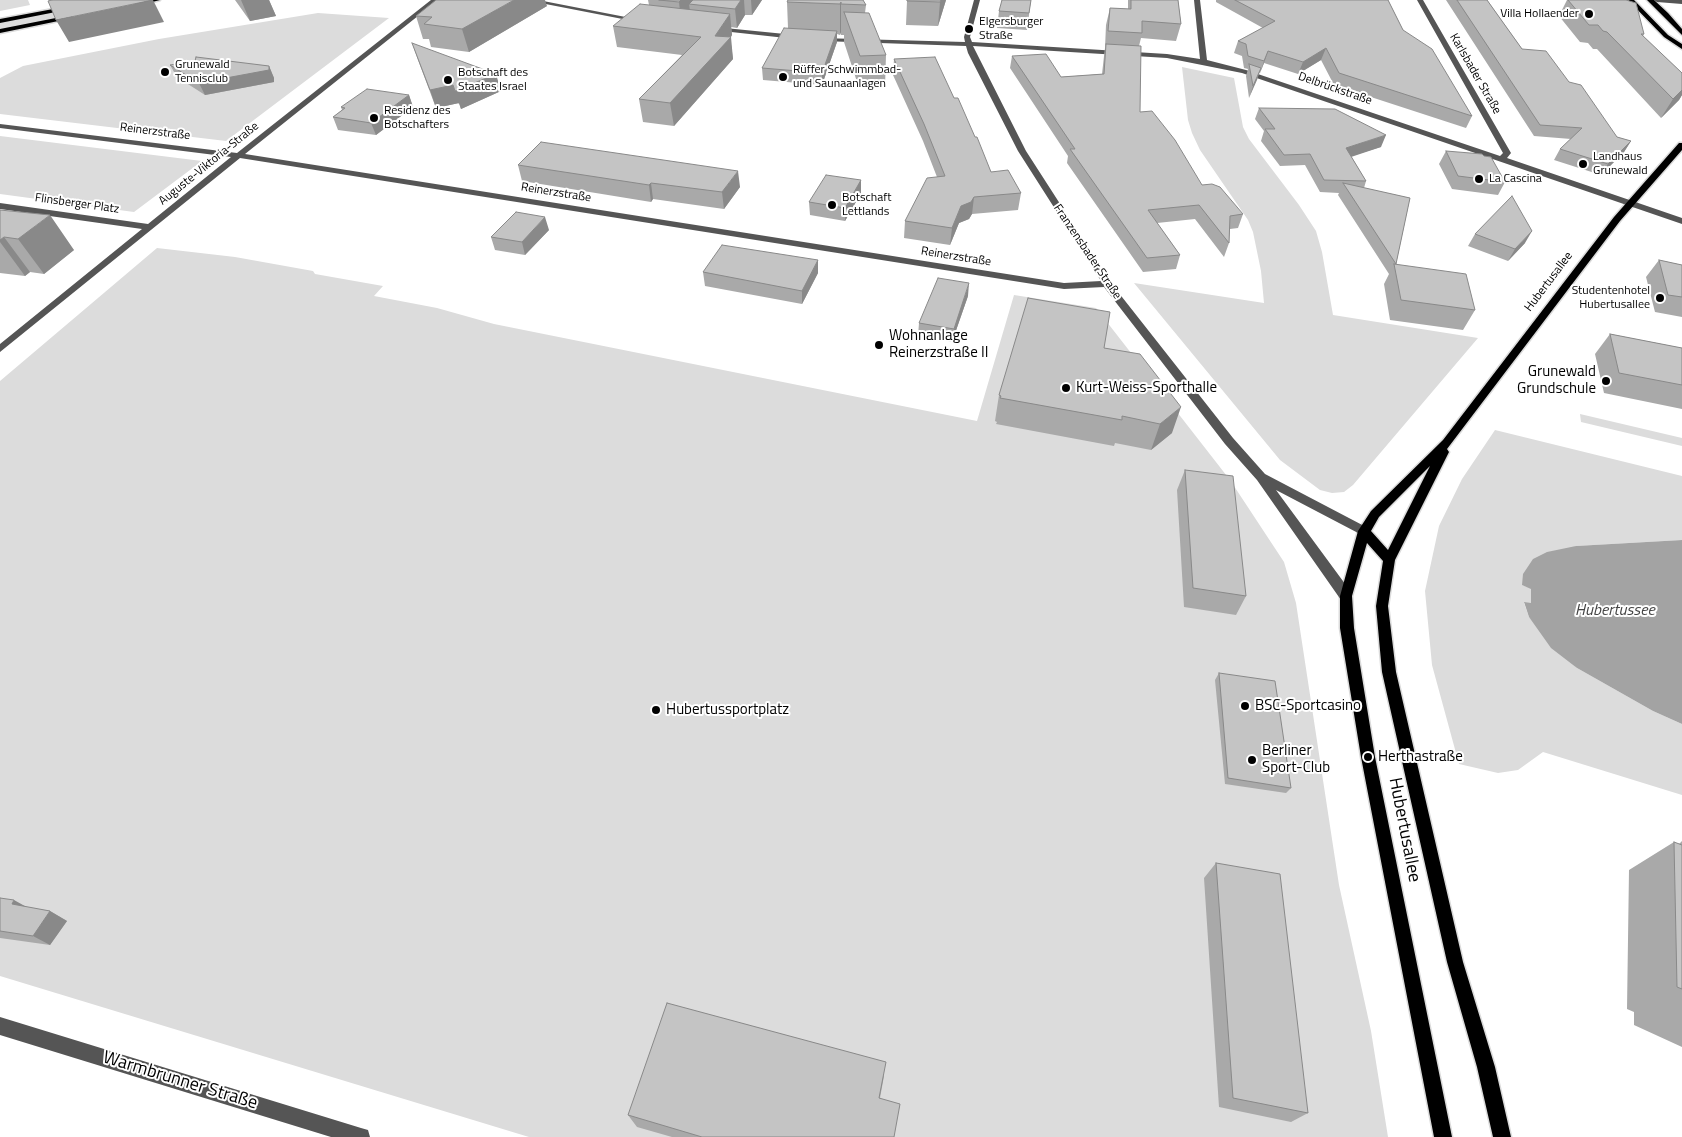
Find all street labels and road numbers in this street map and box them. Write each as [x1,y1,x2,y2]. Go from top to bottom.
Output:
street label: Karlsbader Straße [1446,31,1504,117]
street label: Delbrückstraße [1296,70,1374,108]
street label: Auguste-Viktoria-Straße [156,119,262,209]
street label: Reinerzstraße [119,121,191,143]
street label: Reinerzstraße [520,180,592,206]
street label: Flinsberger Platz [34,191,120,217]
street label: Franzensbader Straße [1050,202,1124,302]
street label: Reinerzstraße [920,244,992,270]
street label: Hubertusallee [1522,249,1576,315]
street label: Hubertusallee [1383,776,1425,884]
street label: Warmbrunner Straße [100,1047,260,1115]

